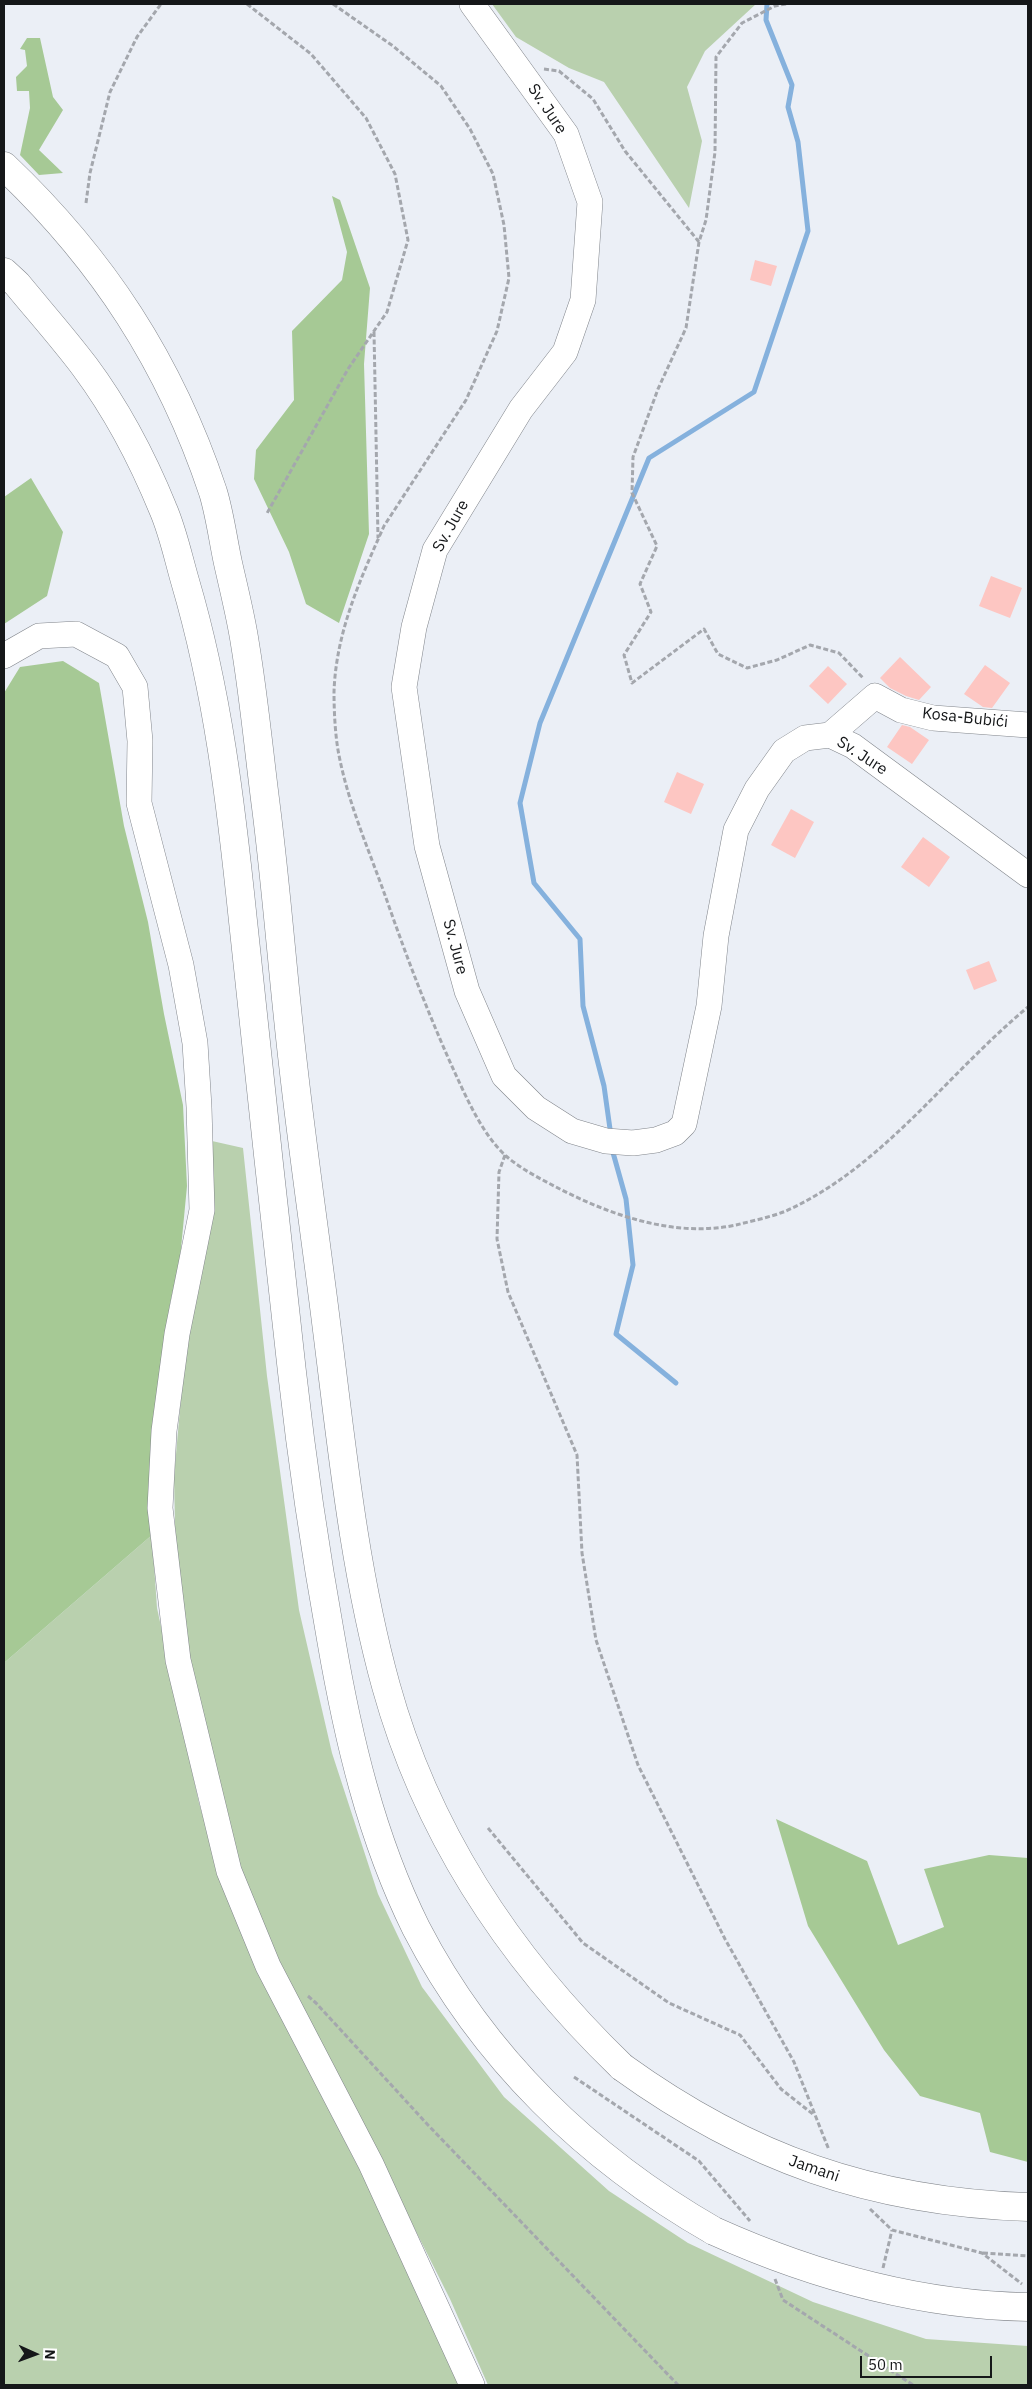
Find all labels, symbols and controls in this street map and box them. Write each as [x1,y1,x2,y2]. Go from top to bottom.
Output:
street label: Sv. Jure [523,80,571,138]
street label: Sv. Jure [429,497,473,555]
street label: Kosa-Bubići [921,704,1009,732]
street label: Sv. Jure [833,733,891,779]
street label: Sv. Jure [438,917,472,977]
street label: Jamani [786,2151,842,2187]
north arrow [10,2329,60,2379]
scale bar [862,2346,994,2378]
text: N [41,2349,59,2360]
text: 50 m [868,2355,903,2374]

